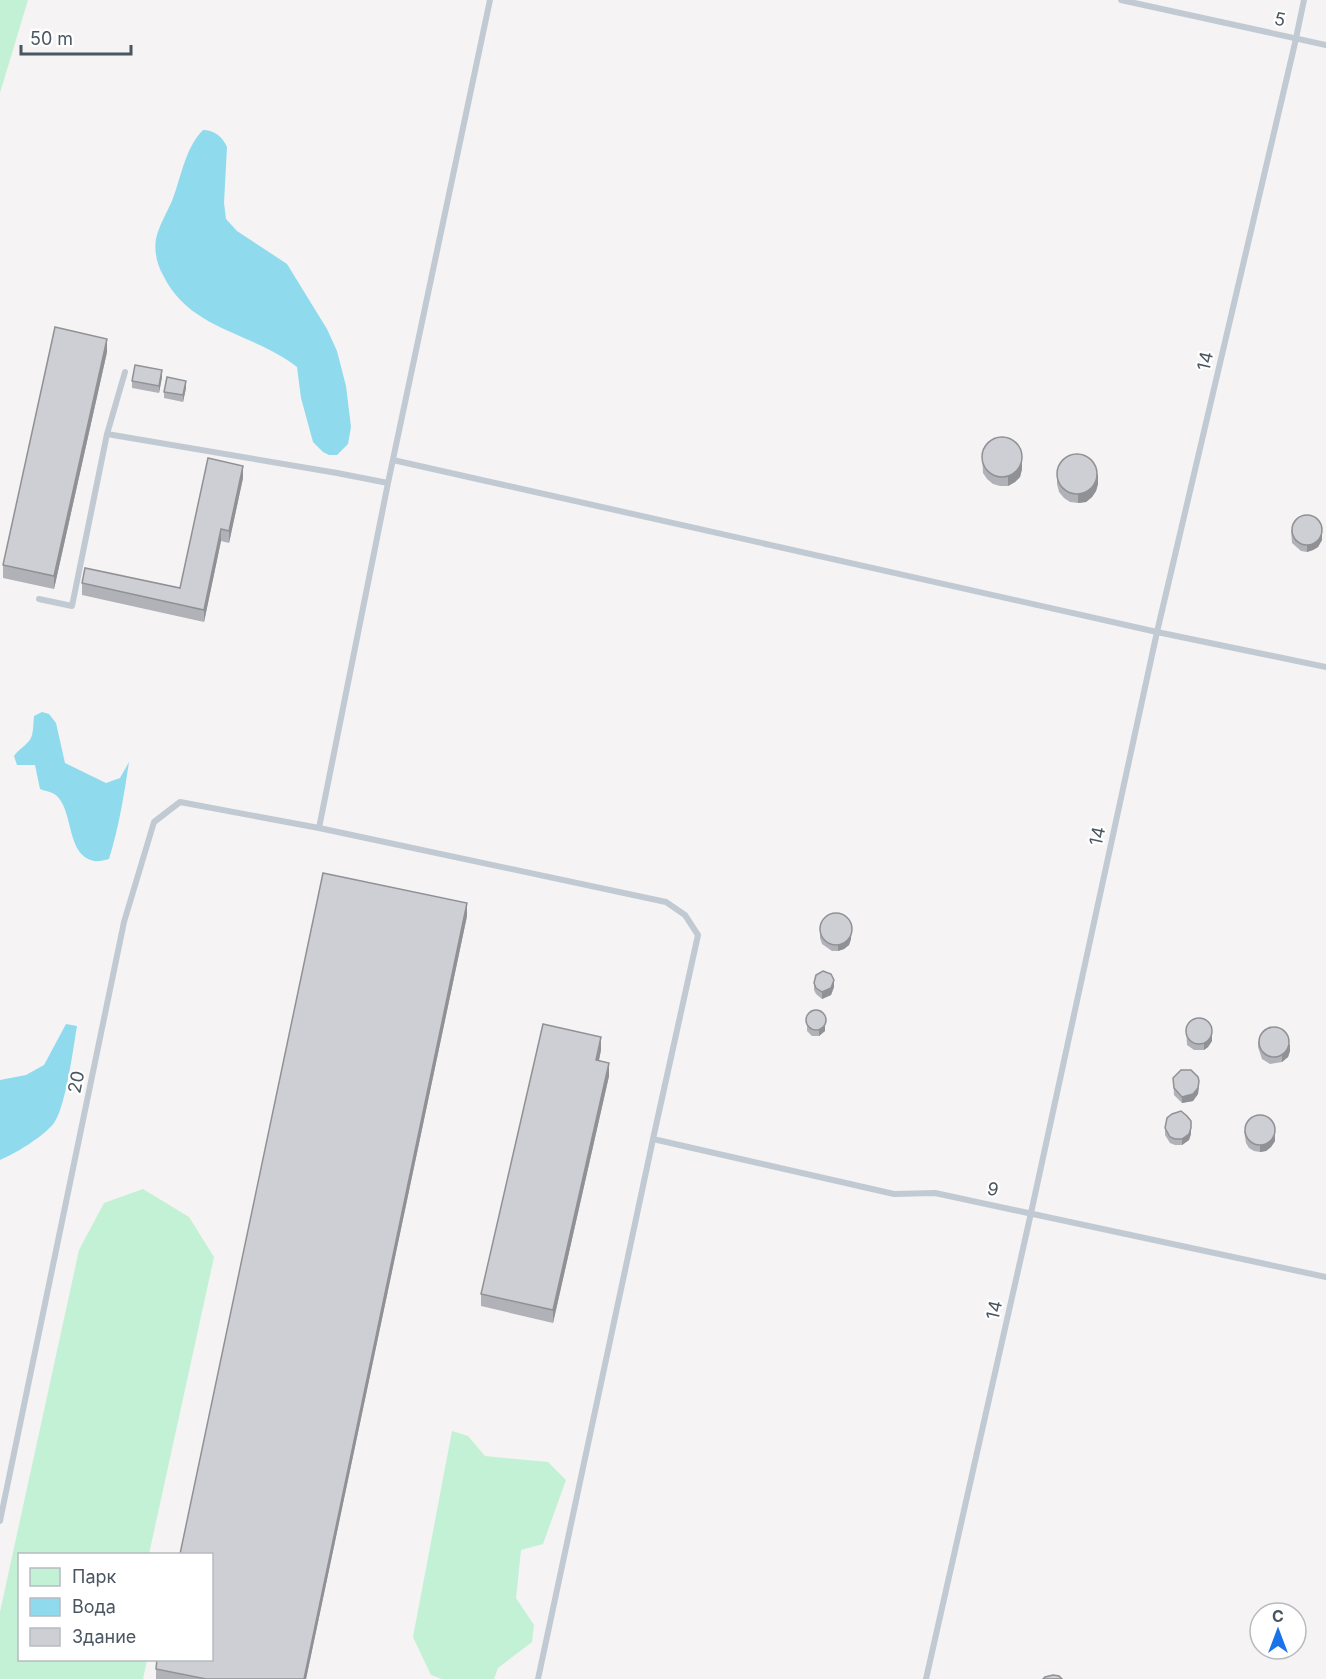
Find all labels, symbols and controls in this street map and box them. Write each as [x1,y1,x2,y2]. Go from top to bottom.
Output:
street label: 5 [1272,8,1288,30]
scale bar [21,18,130,56]
text: 50 m [30,28,73,49]
street label: 14 [1193,349,1217,373]
street label: 14 [1085,825,1109,847]
street label: 20 [63,1069,89,1095]
street label: 9 [986,1178,1000,1200]
street label: 14 [982,1298,1006,1322]
legend [18,1553,213,1661]
text: Парк [72,1566,117,1587]
text: Вода [72,1596,116,1617]
north arrow [1248,1601,1308,1661]
text: С [1272,1606,1284,1626]
text: Здание [72,1626,136,1647]

